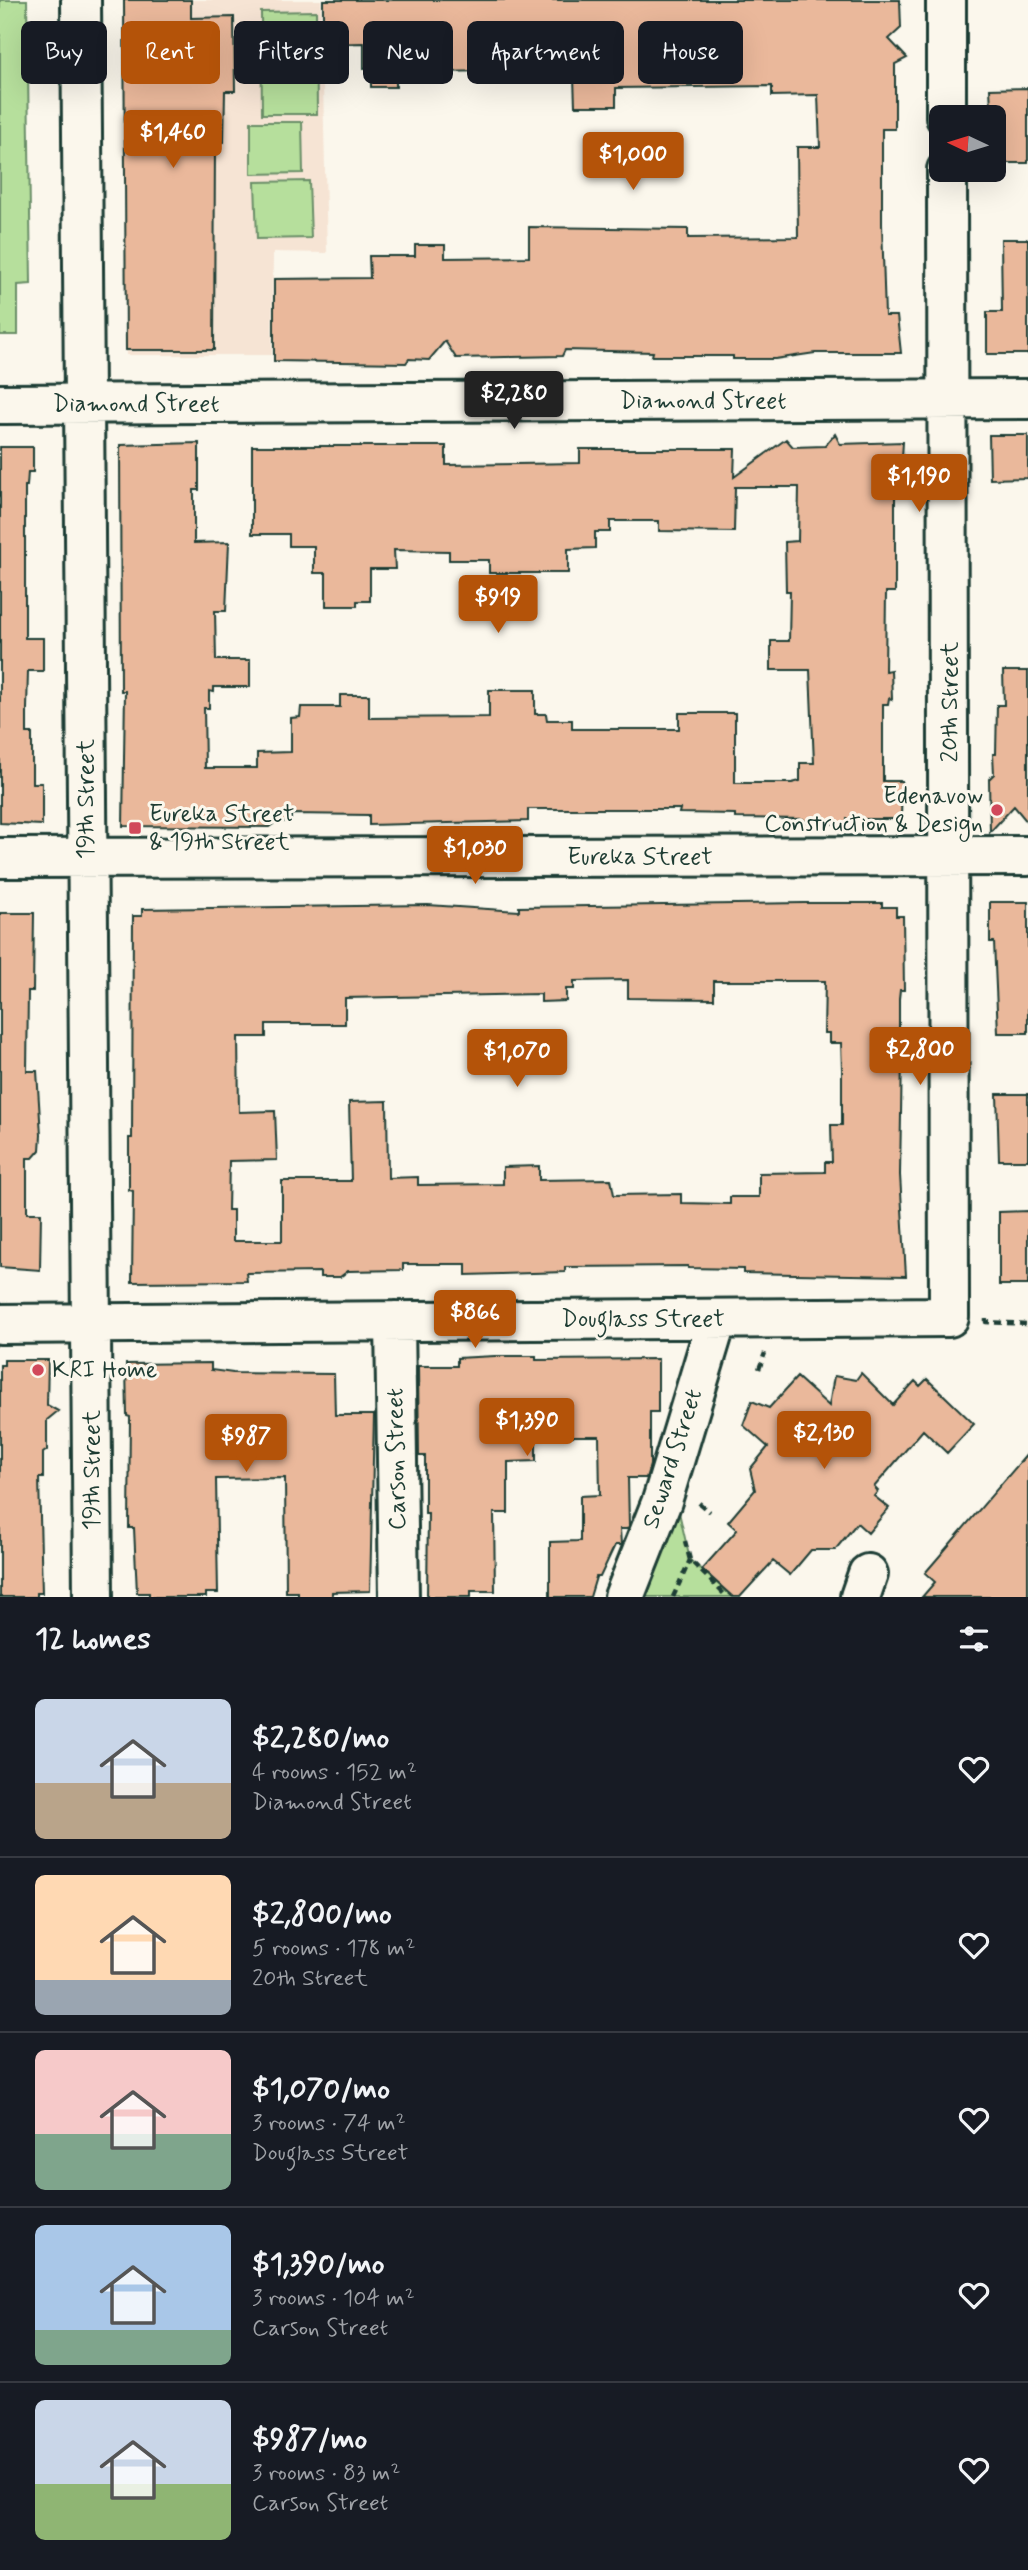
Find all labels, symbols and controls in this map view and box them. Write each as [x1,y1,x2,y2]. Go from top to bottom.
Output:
chip: Buy [21,21,107,84]
chip: Rent [121,21,220,84]
chip: Filters [234,21,349,84]
chip: New [363,21,453,84]
chip: Apartment [467,21,624,84]
chip: House [638,21,743,84]
north arrow [929,105,1006,182]
map controls [929,105,1006,182]
pin: $1,460 [116,110,230,170]
text: $1,460 [140,118,206,148]
pin: $1,000 [576,132,690,192]
text: $1,000 [599,140,667,170]
pin: $2,280 [457,372,571,431]
text: $2,280 [480,379,548,409]
street label: Diamond Street [620,386,786,417]
street label: Diamond Street [53,389,219,420]
pin: $1,190 [862,454,976,514]
text: $1,190 [887,462,951,492]
pin: $919 [457,576,539,635]
text: $919 [475,583,521,613]
street label: 20th Street [935,642,966,762]
street label: 19th Street [71,739,102,859]
place label: Edenavow Construction & Design [764,781,983,842]
place label: Eureka Street & 19th Street [149,799,294,858]
marker: Edenavow Construction & Design [989,802,1005,818]
marker: Eureka Street & 19th Street [127,820,143,836]
pin: $1,030 [418,826,532,886]
text: $1,030 [443,834,507,864]
street label: Eureka Street [567,842,713,873]
pin: $2,800 [863,1028,977,1087]
pin: $1,070 [460,1030,574,1089]
text: $2,800 [885,1035,955,1065]
text: $1,070 [483,1037,551,1067]
pin: $866 [434,1290,516,1350]
text: $866 [450,1298,500,1328]
street label: Douglass Street [561,1304,725,1338]
place label: KRI Home [52,1355,157,1386]
marker: KRI Home [30,1362,46,1378]
street label: Seward Street [636,1385,710,1533]
street label: Carson Street [380,1388,414,1530]
pin: $1,390 [470,1398,584,1458]
text: $1,390 [495,1406,559,1436]
street label: 19th Street [77,1410,108,1530]
pin: $2,130 [767,1412,881,1471]
pin: $987 [205,1414,287,1474]
text: $2,130 [793,1419,855,1449]
text: $987 [221,1422,271,1452]
text: 12 homes [35,1620,151,1659]
icon: filters [955,1620,993,1658]
text: $2,280/mo [252,1719,389,1758]
icon: home [91,1727,175,1811]
icon: heart [955,1750,993,1788]
text: 4 rooms · 152 m² [252,1758,417,1788]
text: Diamond Street [252,1788,412,1818]
text: $2,800/mo [252,1895,392,1934]
icon: home [91,1903,175,1987]
icon: heart [955,1926,993,1964]
text: 5 rooms · 178 m² [252,1934,415,1964]
text: 20th Street [252,1964,368,1994]
text: $1,070/mo [252,2070,390,2109]
icon: home [91,2078,175,2162]
icon: heart [955,2101,993,2139]
text: 3 rooms · 74 m² [252,2109,406,2139]
text: Douglass Street [252,2139,408,2169]
text: $1,390/mo [252,2245,385,2284]
icon: home [91,2253,175,2337]
icon: heart [955,2276,993,2314]
text: 3 rooms · 104 m² [252,2284,415,2314]
text: Carson Street [252,2314,388,2344]
text: $987/mo [252,2420,367,2459]
icon: home [91,2428,175,2512]
icon: heart [955,2451,993,2489]
text: 3 rooms · 83 m² [252,2459,400,2489]
text: Carson Street [252,2489,388,2519]

